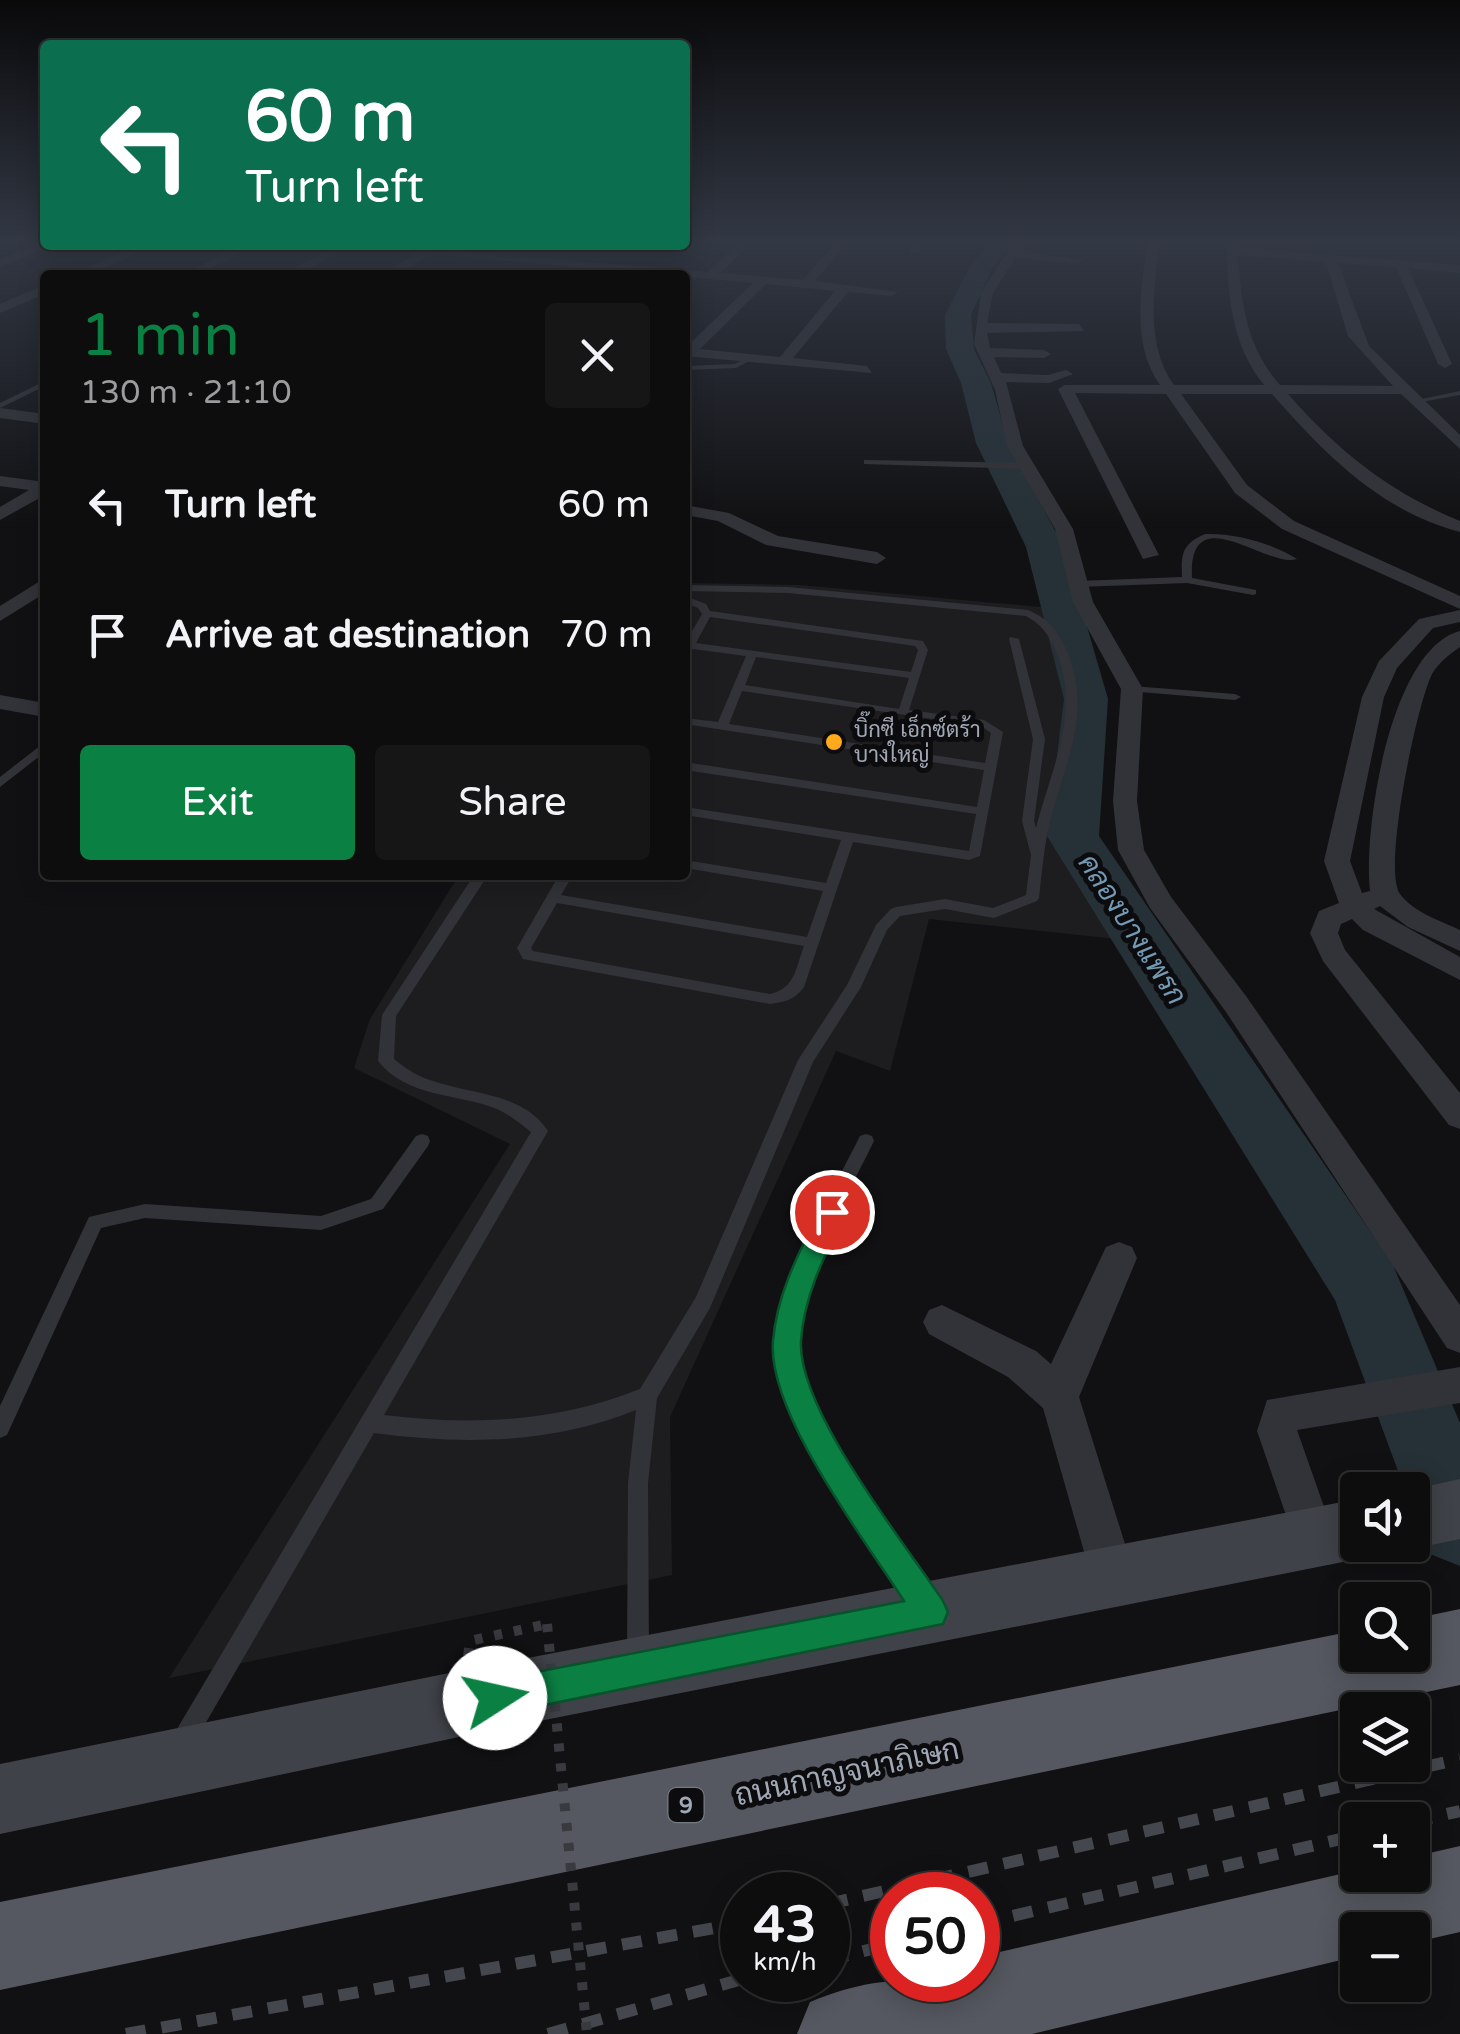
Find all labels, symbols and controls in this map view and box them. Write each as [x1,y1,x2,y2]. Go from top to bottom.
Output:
text: 60 m [245,76,415,160]
icon: left [80,80,210,210]
text: Turn left [245,161,424,215]
text: 1 min [80,300,240,372]
button: close [545,303,650,408]
text: 130 m · 21:10 [80,374,292,412]
icon: left [80,478,135,533]
text: Turn left [165,482,316,528]
text: 60 m [558,482,650,528]
icon: arrive [80,608,135,663]
text: Arrive at destination [165,612,530,658]
text: 70 m [560,612,653,658]
place label: บิ๊กซี เอ็กซ์ตร้า บางใหญ่ [854,711,981,768]
marker: บิ๊กซี เอ็กซ์ตร้า บางใหญ่ [823,731,845,753]
button: Exit [80,745,355,860]
button: Share [375,745,650,860]
water label: คลองบางแพรก [1071,848,1193,1011]
pin [790,1170,875,1255]
icon: arrive [805,1185,860,1240]
map controls [1340,1472,1430,2002]
button: sound [1340,1472,1430,1562]
button: search [1340,1582,1430,1672]
position arrow [443,1646,547,1750]
button: layers [1340,1692,1430,1782]
street label: ถนนกาญจนาภิเษก [732,1731,963,1814]
road number: 9 [668,1788,704,1822]
button: + [1340,1802,1430,1892]
speed limit sign: 50 [870,1872,1000,2002]
text: 43 [754,1895,816,1955]
button: − [1340,1912,1430,2002]
text: km/h [754,1947,816,1977]

